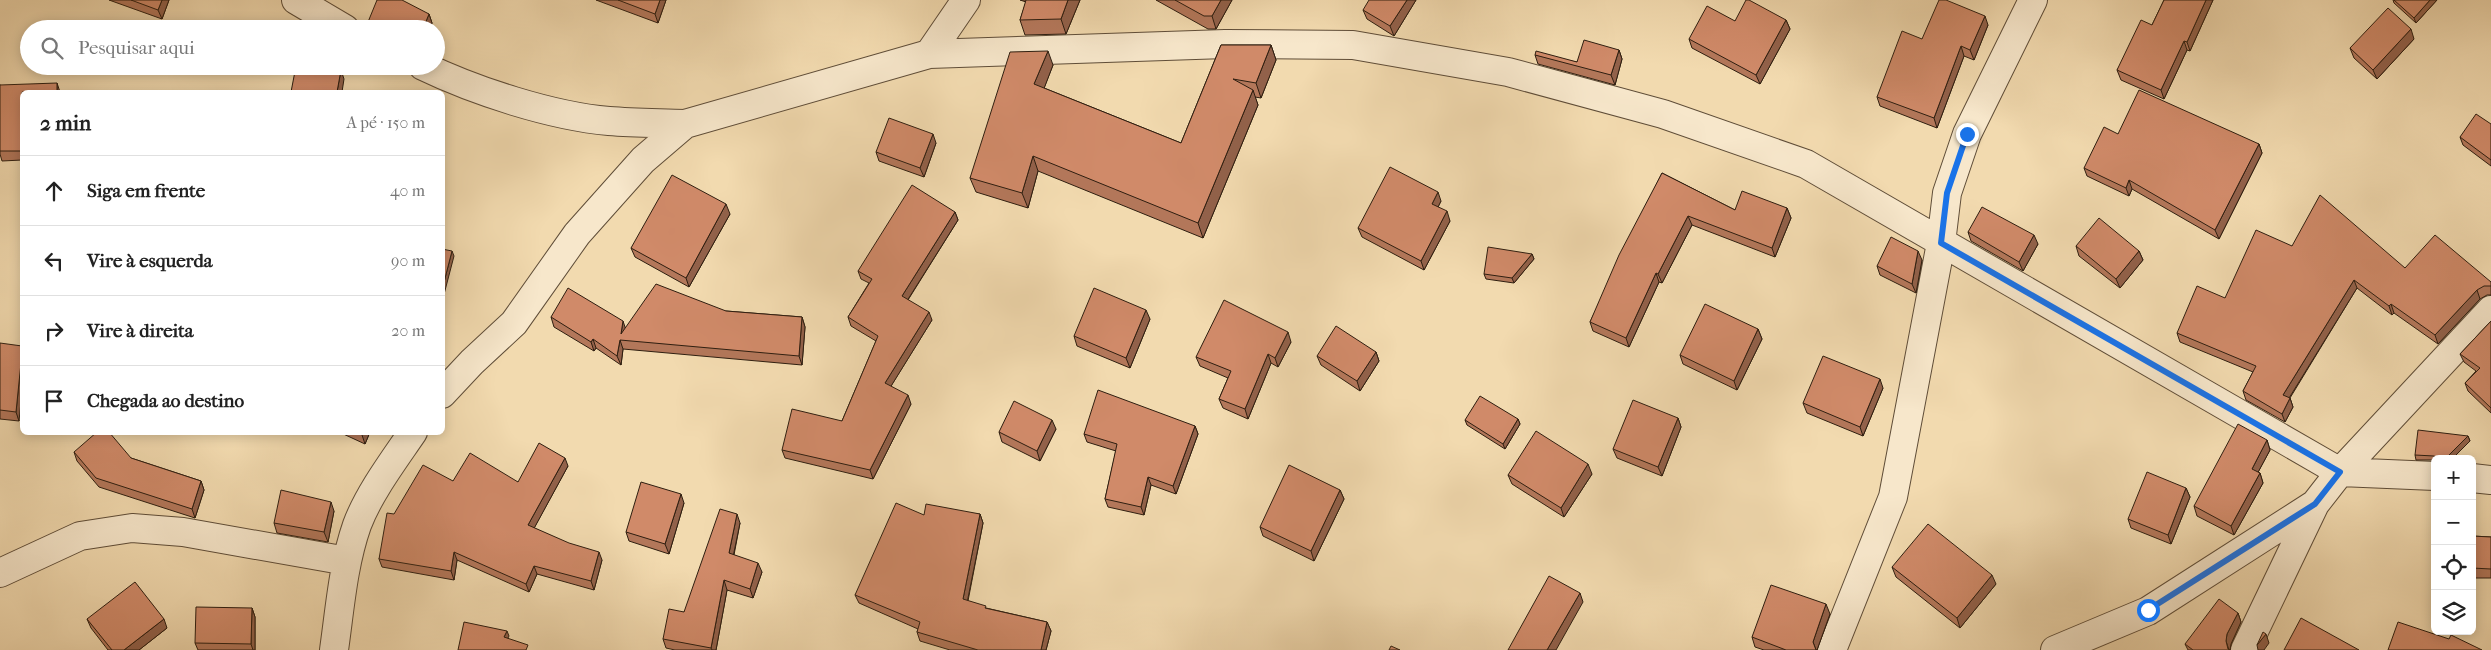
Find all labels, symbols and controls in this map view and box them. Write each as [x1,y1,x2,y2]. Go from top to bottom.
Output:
search box [20,20,445,75]
icon: search [38,34,66,62]
text: Pesquisar aqui [78,37,195,59]
text: 2 min [40,111,91,135]
text: A pé · 150 m [346,113,425,132]
route end [1956,123,1979,146]
icon: ahead [40,177,68,205]
text: Siga em frente [87,180,205,202]
text: 40 m [390,181,425,200]
icon: left [40,247,68,275]
text: Vire à esquerda [87,250,213,272]
text: 90 m [391,251,425,270]
icon: right [40,317,68,345]
text: Vire à direita [87,320,194,342]
text: 20 m [391,321,425,340]
icon: arrive [40,387,68,415]
text: Chegada ao destino [87,390,244,412]
map controls [2431,455,2476,635]
button: + [2431,455,2476,500]
button: − [2431,500,2476,545]
button: locate [2431,545,2476,590]
button: layers [2431,590,2476,635]
route start [2137,599,2160,622]

